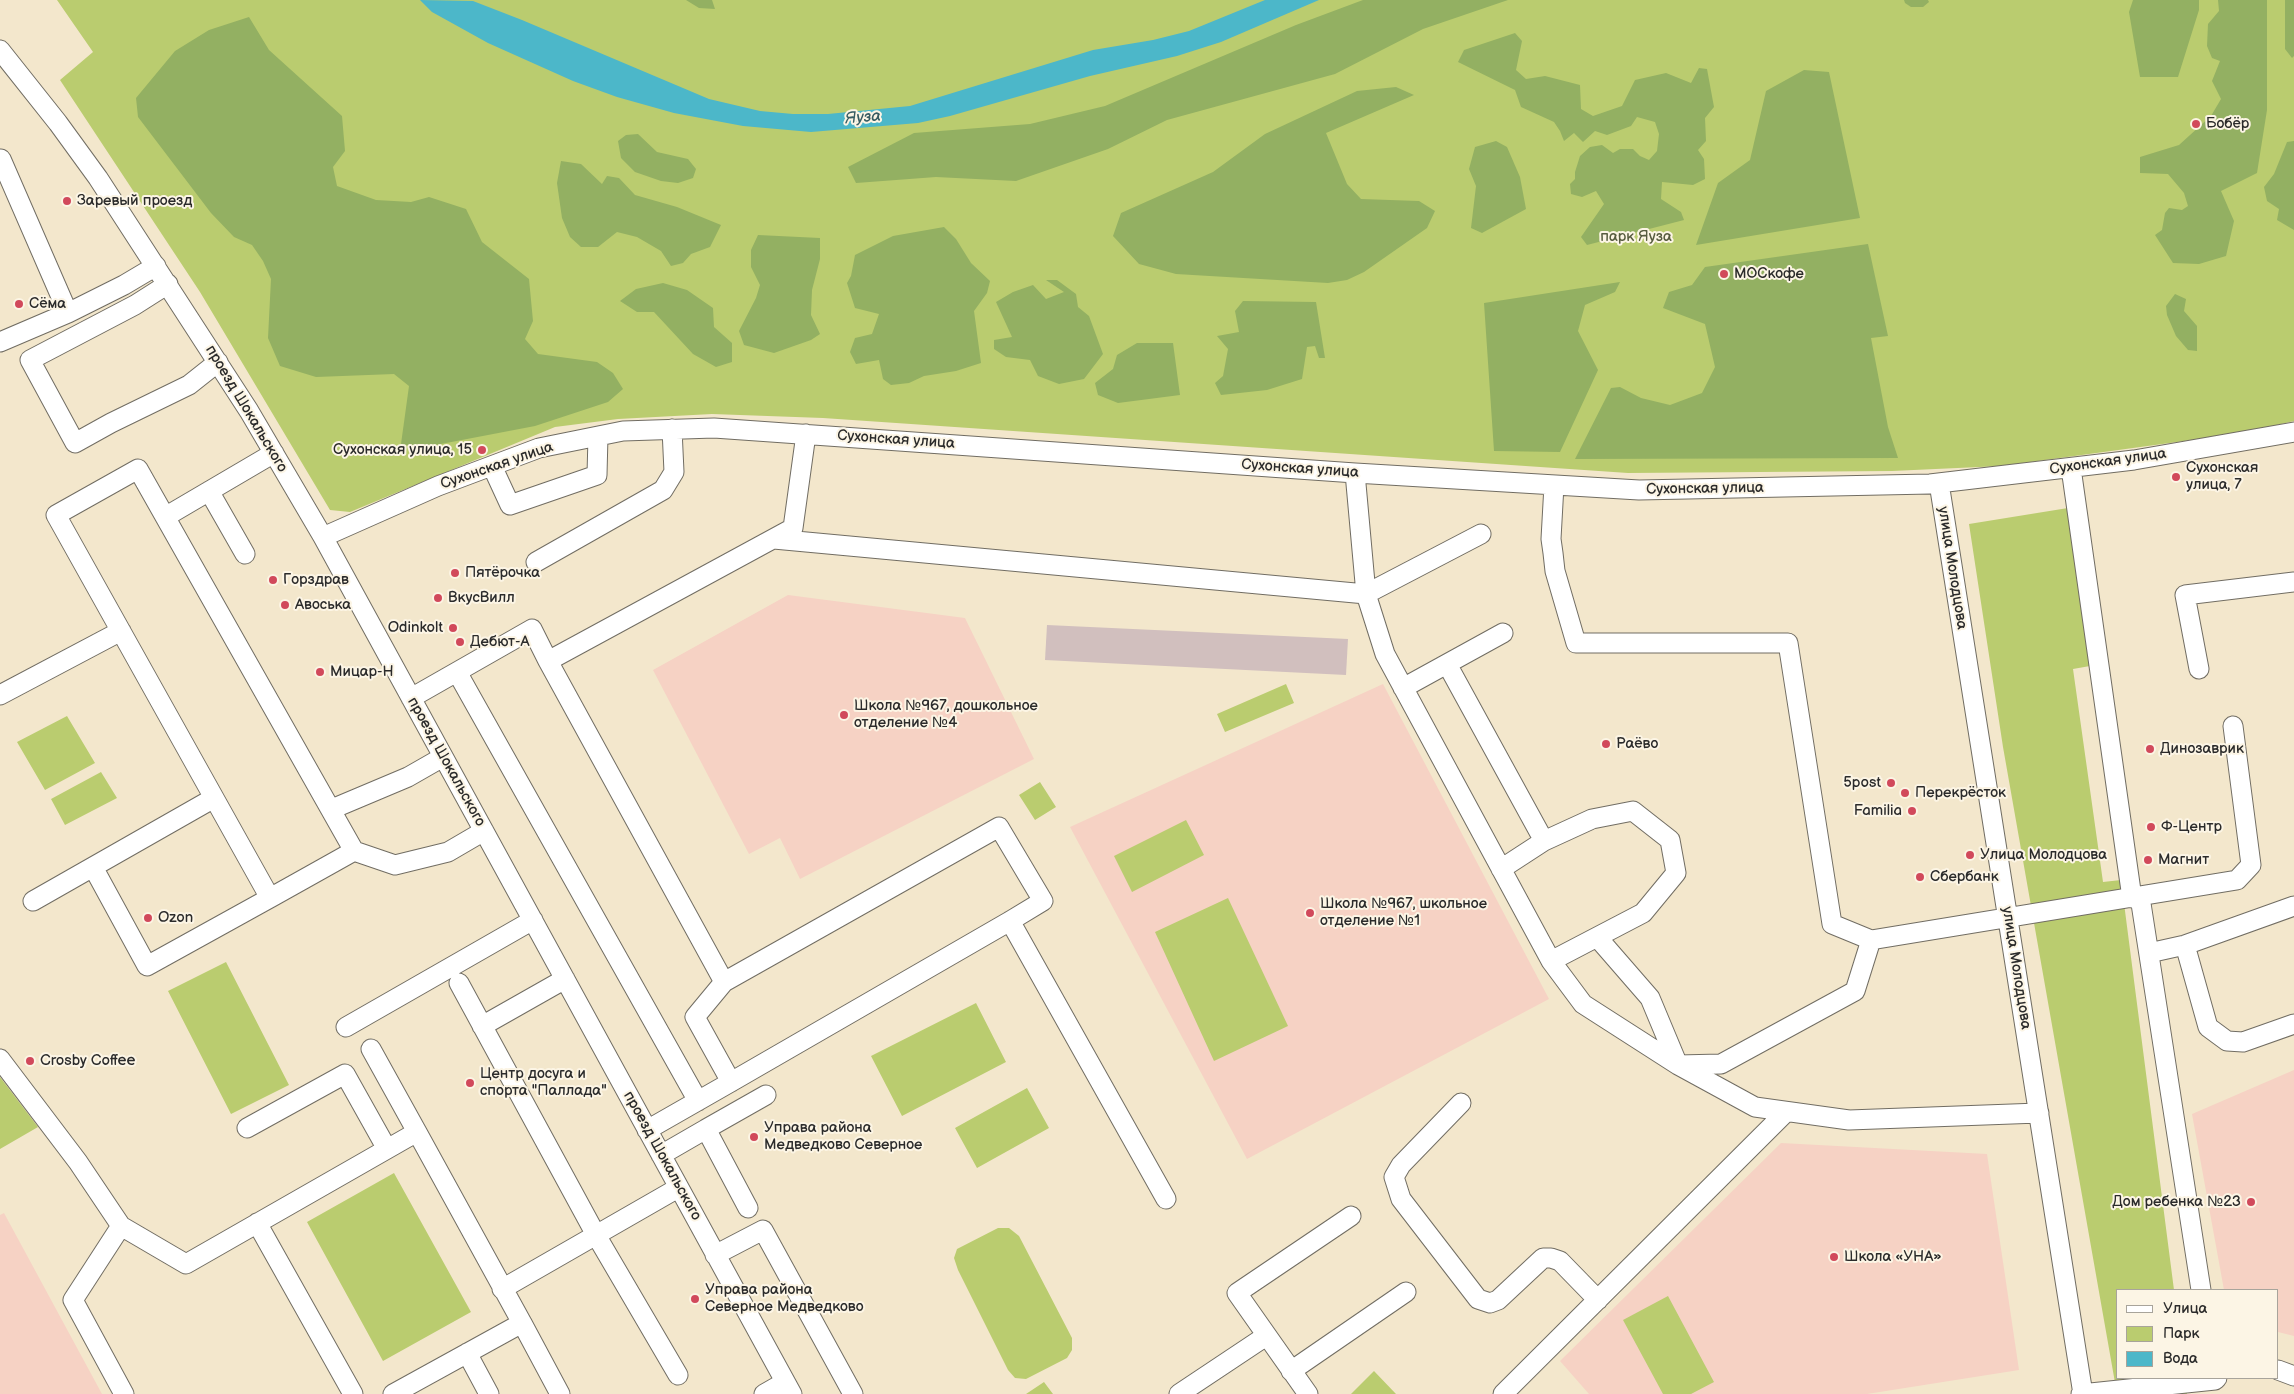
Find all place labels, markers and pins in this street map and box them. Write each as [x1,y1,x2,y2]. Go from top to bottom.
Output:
place label: Бобёр [2206,115,2249,133]
marker: Бобёр [2190,118,2202,130]
place label: Заревый проезд [77,192,192,210]
marker: Заревый проезд [61,195,73,207]
place label: МОСкофе [1734,265,1804,283]
marker: МОСкофе [1718,268,1730,280]
place label: Сёма [29,295,66,313]
marker: Сёма [13,298,25,310]
place label: Сухонская улица, 15 [333,441,472,459]
marker: Сухонская улица, 15 [476,444,488,456]
place label: Сухонская улица, 7 [2186,459,2258,494]
marker: Сухонская улица, 7 [2170,471,2182,483]
place label: Пятёрочка [465,564,540,582]
marker: Пятёрочка [449,567,461,579]
place label: Горздрав [283,571,349,589]
marker: Горздрав [267,574,279,586]
place label: ВкусВилл [448,589,515,607]
marker: ВкусВилл [432,592,444,604]
place label: Авоська [295,596,351,614]
marker: Авоська [279,599,291,611]
place label: Odinkolt [388,619,443,637]
marker: Odinkolt [447,622,459,634]
place label: Дебют-А [470,633,530,651]
marker: Дебют-А [454,636,466,648]
place label: Мицар-Н [330,663,394,681]
marker: Мицар-Н [314,666,326,678]
place label: Школа №967, дошкольное отделение №4 [854,697,1038,732]
marker: Школа №967, дошкольное отделение №4 [838,709,850,721]
place label: Раёво [1616,735,1658,753]
marker: Раёво [1600,738,1612,750]
place label: Динозаврик [2160,740,2244,758]
marker: Динозаврик [2144,743,2156,755]
place label: 5post [1843,774,1881,792]
marker: 5post [1885,777,1897,789]
place label: Перекрёсток [1915,784,2006,802]
marker: Перекрёсток [1899,787,1911,799]
place label: Familia [1854,802,1902,820]
marker: Familia [1906,805,1918,817]
place label: Ф-Центр [2161,818,2222,836]
marker: Ф-Центр [2145,821,2157,833]
place label: Улица Молодцова [1980,846,2107,864]
marker: Улица Молодцова [1964,849,1976,861]
place label: Магнит [2158,851,2209,869]
marker: Магнит [2142,854,2154,866]
place label: Сбербанк [1930,868,1999,886]
marker: Сбербанк [1914,871,1926,883]
place label: Школа №967, школьное отделение №1 [1320,895,1487,930]
marker: Школа №967, школьное отделение №1 [1304,907,1316,919]
place label: Ozon [158,909,193,927]
marker: Ozon [142,912,154,924]
place label: Crosby Coffee [40,1052,135,1070]
marker: Crosby Coffee [24,1055,36,1067]
place label: Центр досуга и спорта "Паллада" [480,1065,607,1100]
marker: Центр досуга и спорта "Паллада" [464,1077,476,1089]
place label: Управа района Медведково Северное [764,1119,922,1154]
marker: Управа района Медведково Северное [748,1131,760,1143]
place label: Дом ребенка №23 [2112,1193,2241,1211]
marker: Дом ребенка №23 [2245,1196,2257,1208]
place label: Школа «УНА» [1844,1248,1942,1266]
marker: Школа «УНА» [1828,1251,1840,1263]
place label: Управа района Северное Медведково [705,1281,863,1316]
marker: Управа района Северное Медведково [689,1293,701,1305]

